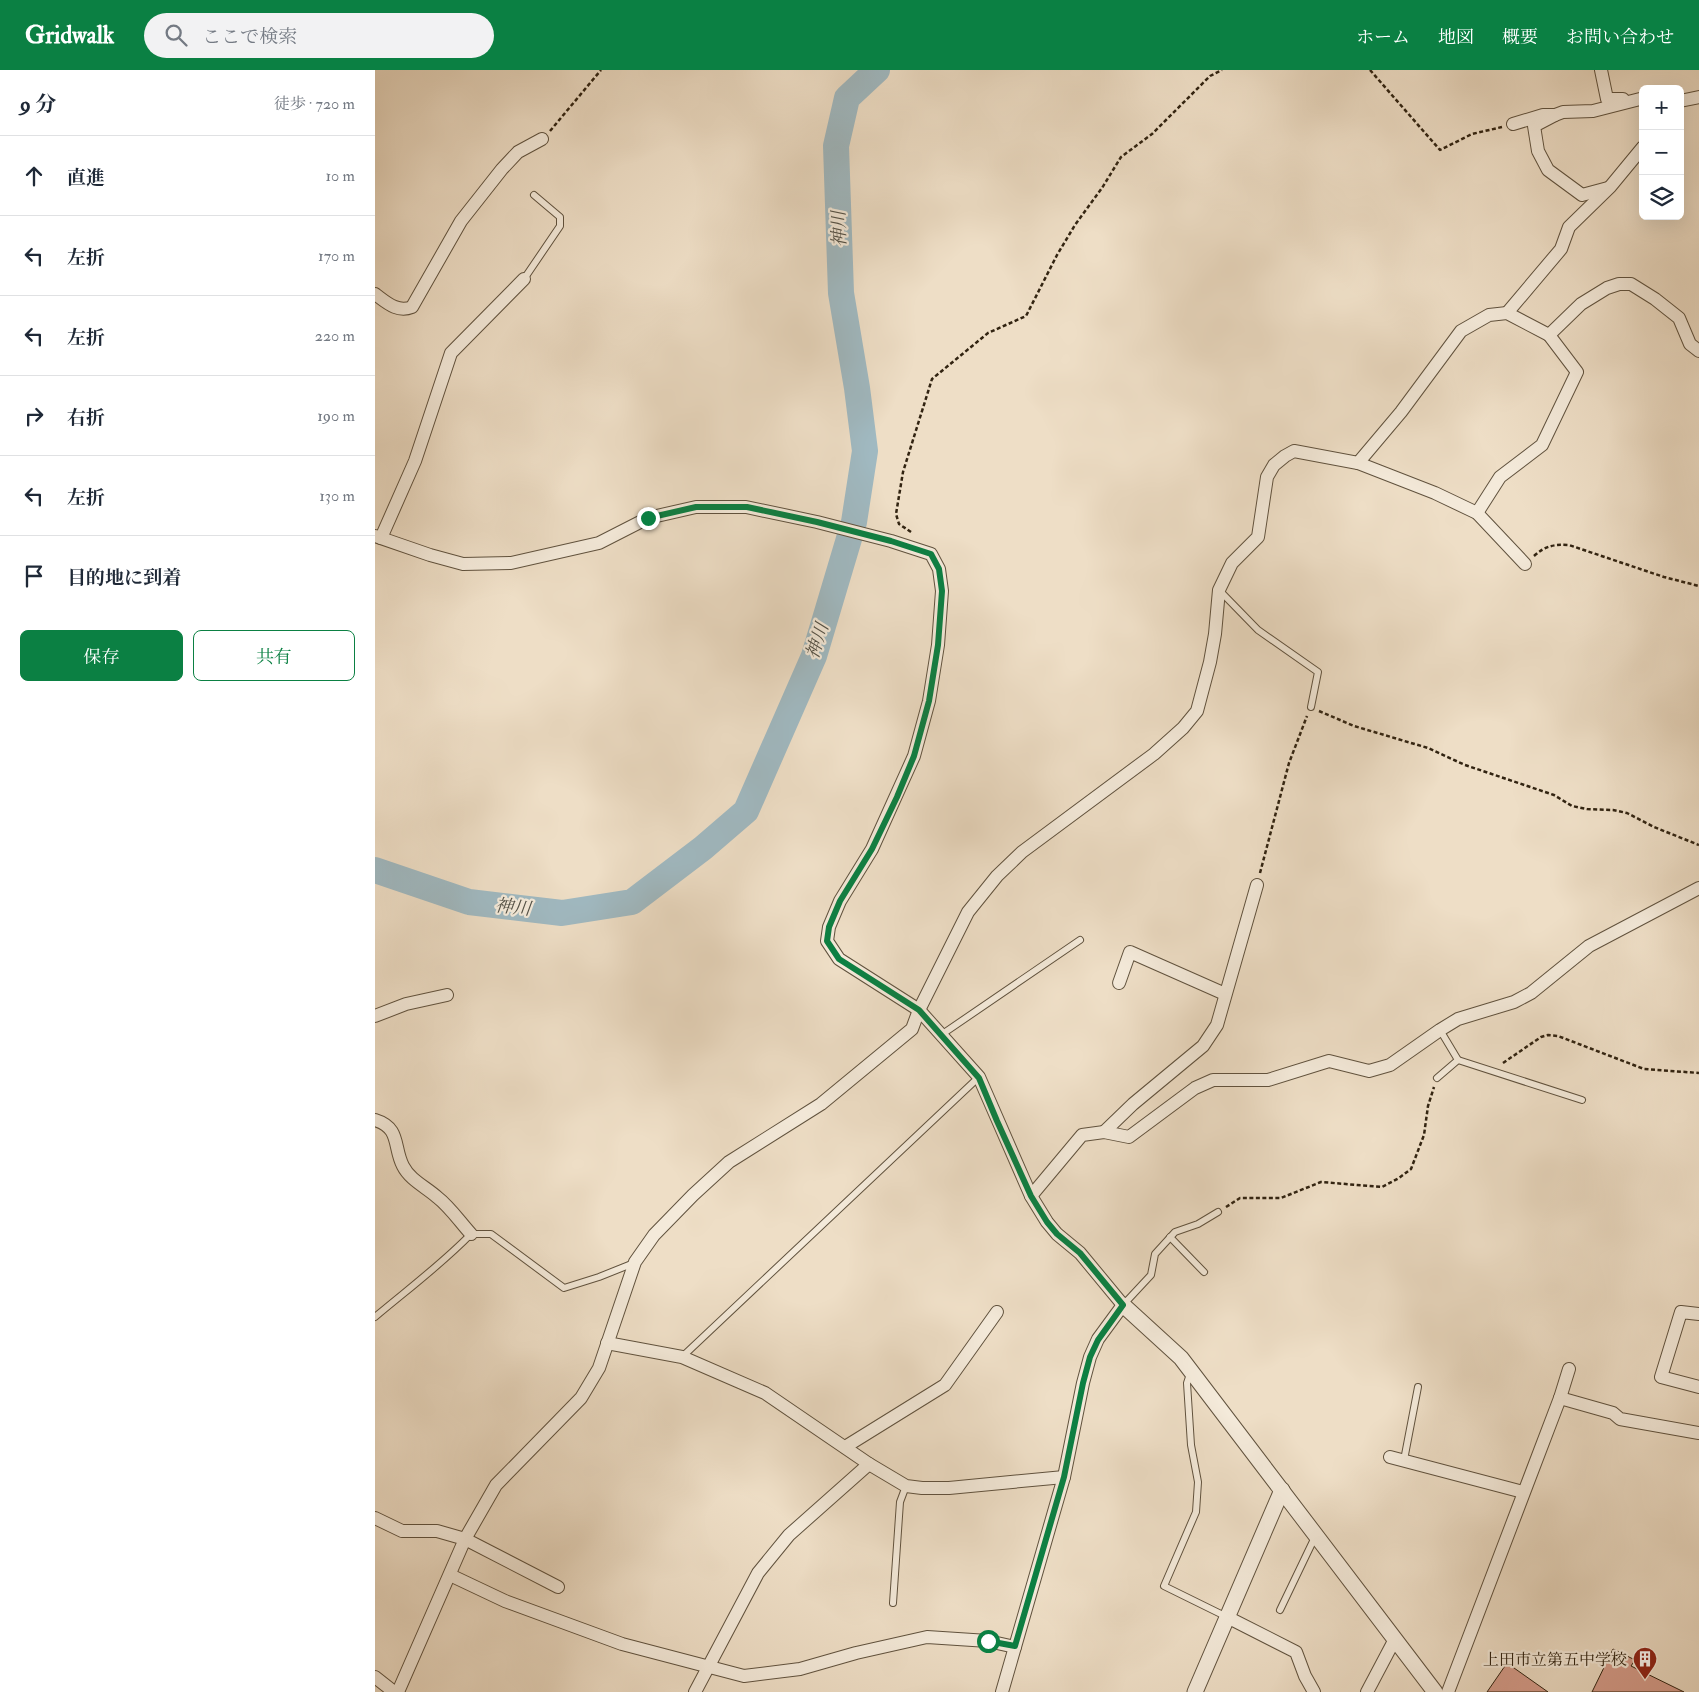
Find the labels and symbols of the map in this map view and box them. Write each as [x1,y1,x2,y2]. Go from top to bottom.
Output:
water label: 神川 [827,209,852,247]
route end [637,507,660,530]
water label: 神川 [801,619,835,662]
water label: 神川 [494,894,534,921]
route start [977,1630,1000,1653]
building icon: 上田市立第五中学校 [1632,1646,1658,1680]
place label: 上田市立第五中学校 [1483,1650,1627,1670]

